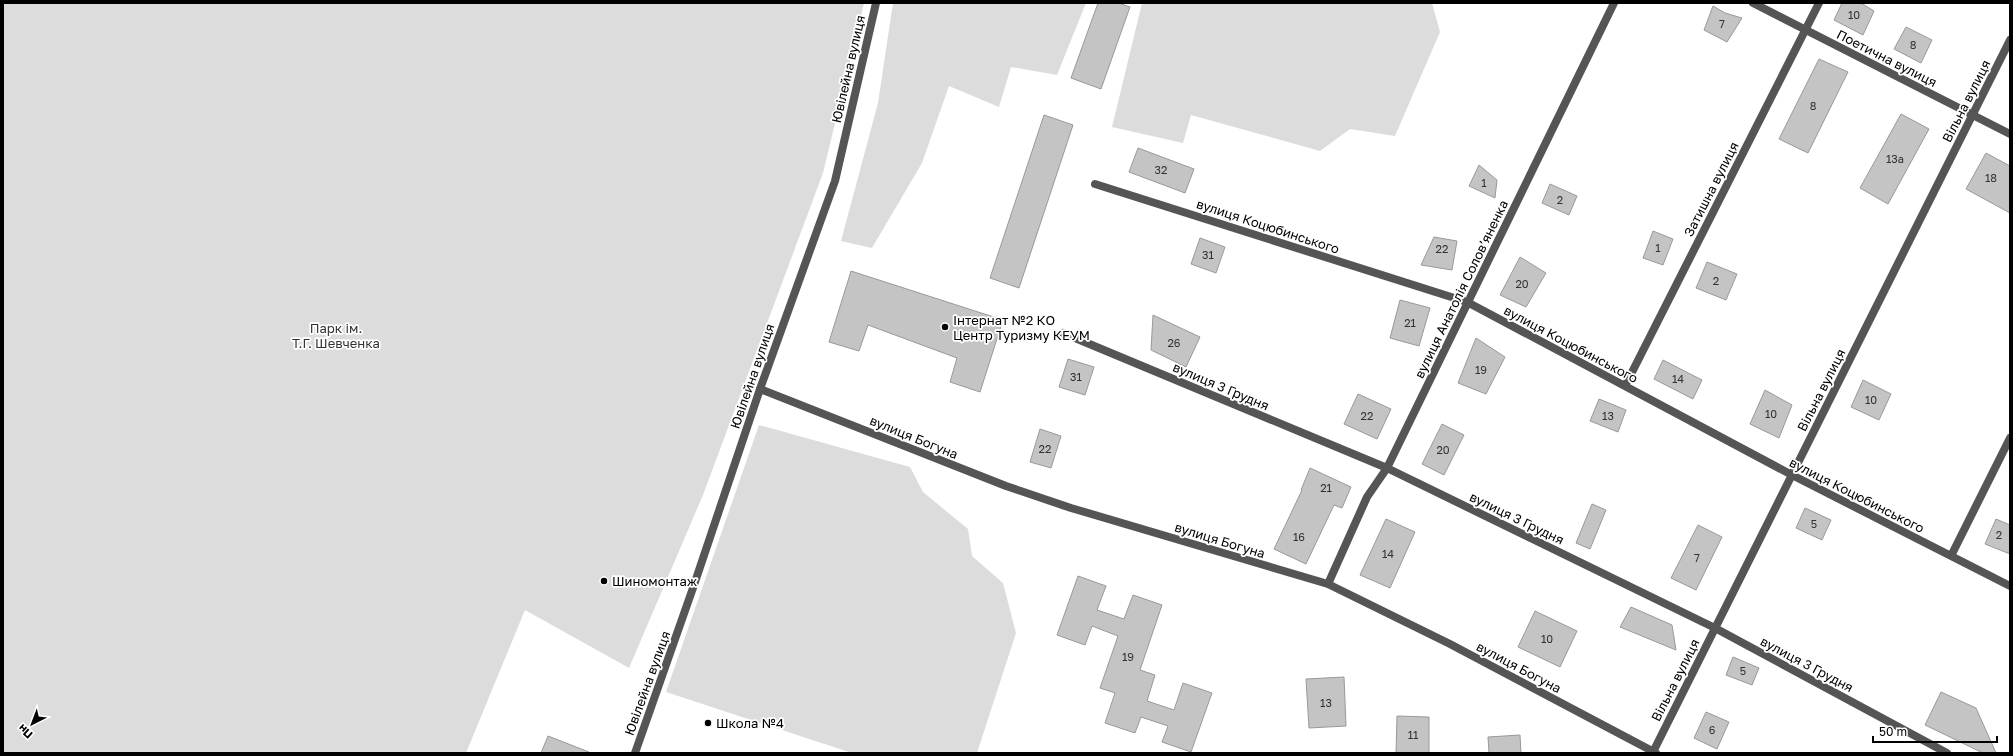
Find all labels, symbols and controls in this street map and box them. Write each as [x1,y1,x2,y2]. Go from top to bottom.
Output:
house number: 10 [1848,8,1860,21]
street label: Ювілейна вулиця [828,14,868,124]
house number: 7 [1719,17,1725,30]
street label: Поетична вулиця [1834,26,1940,90]
house number: 8 [1910,38,1917,51]
street label: Вільна вулиця [1938,57,1994,145]
house number: 8 [1810,99,1817,112]
street label: Затишна вулиця [1680,139,1742,239]
house number: 13а [1886,152,1904,165]
house number: 32 [1155,163,1167,176]
house number: 18 [1985,171,1997,184]
house number: 1 [1481,176,1487,189]
house number: 2 [1557,193,1563,206]
street label: вулиця Коцюбинського [1194,195,1342,257]
street label: вулиця Анатолія Соловʼяненка [1411,197,1511,381]
house number: 1 [1655,241,1661,254]
house number: 22 [1436,242,1448,255]
house number: 31 [1202,248,1214,261]
house number: 2 [1713,274,1719,287]
house number: 20 [1515,277,1529,290]
street label: вулиця Коцюбинського [1501,302,1641,386]
place label: Інтернат №2 КО Центр Туризму КЕУМ [953,312,1090,343]
house number: 21 [1404,316,1416,329]
park label: Парк ім. Т.Г. Шевченка [292,320,380,351]
street label: Ювілейна вулиця [727,321,777,431]
marker: Інтернат №2 КО Центр Туризму КЕУМ [940,322,950,332]
house number: 26 [1167,336,1181,349]
street label: Вільна вулиця [1793,346,1849,434]
street label: вулиця 3 Грудня [1170,359,1272,413]
house number: 19 [1475,363,1487,376]
house number: 31 [1070,370,1082,383]
house number: 14 [1672,372,1684,385]
house number: 10 [1865,393,1877,406]
house number: 10 [1765,407,1777,420]
house number: 22 [1361,409,1373,422]
house number: 13 [1602,409,1614,422]
street label: вулиця Богуна [868,412,960,462]
house number: 22 [1039,442,1051,455]
house number: 20 [1436,443,1450,456]
street label: вулиця Коцюбинського [1787,454,1927,536]
house number: 21 [1320,481,1332,494]
street label: вулиця 3 Грудня [1467,488,1567,548]
house number: 5 [1811,517,1817,530]
street label: вулиця Богуна [1173,519,1267,561]
house number: 2 [1996,528,2002,541]
house number: 16 [1293,530,1305,543]
house number: 14 [1382,547,1394,560]
house number: 7 [1694,551,1700,564]
place label: Шиномонтаж [612,573,698,589]
marker: Шиномонтаж [599,576,609,586]
street label: Ювілейна вулиця [621,629,673,737]
house number: 10 [1541,632,1553,645]
street label: вулиця 3 Грудня [1758,633,1856,695]
street label: Вільна вулиця [1647,636,1703,724]
street label: вулиця Богуна [1474,638,1564,696]
house number: 19 [1122,650,1134,663]
house number: 5 [1740,664,1746,677]
house number: 13 [1320,696,1332,709]
north arrow [12,704,52,744]
place label: Школа №4 [716,715,784,731]
marker: Школа №4 [703,718,713,728]
scale bar [1873,718,1997,744]
text: Пн [15,722,35,742]
house number: 6 [1709,723,1716,736]
text: 50 m [1879,724,1907,739]
house number: 11 [1408,728,1418,741]

